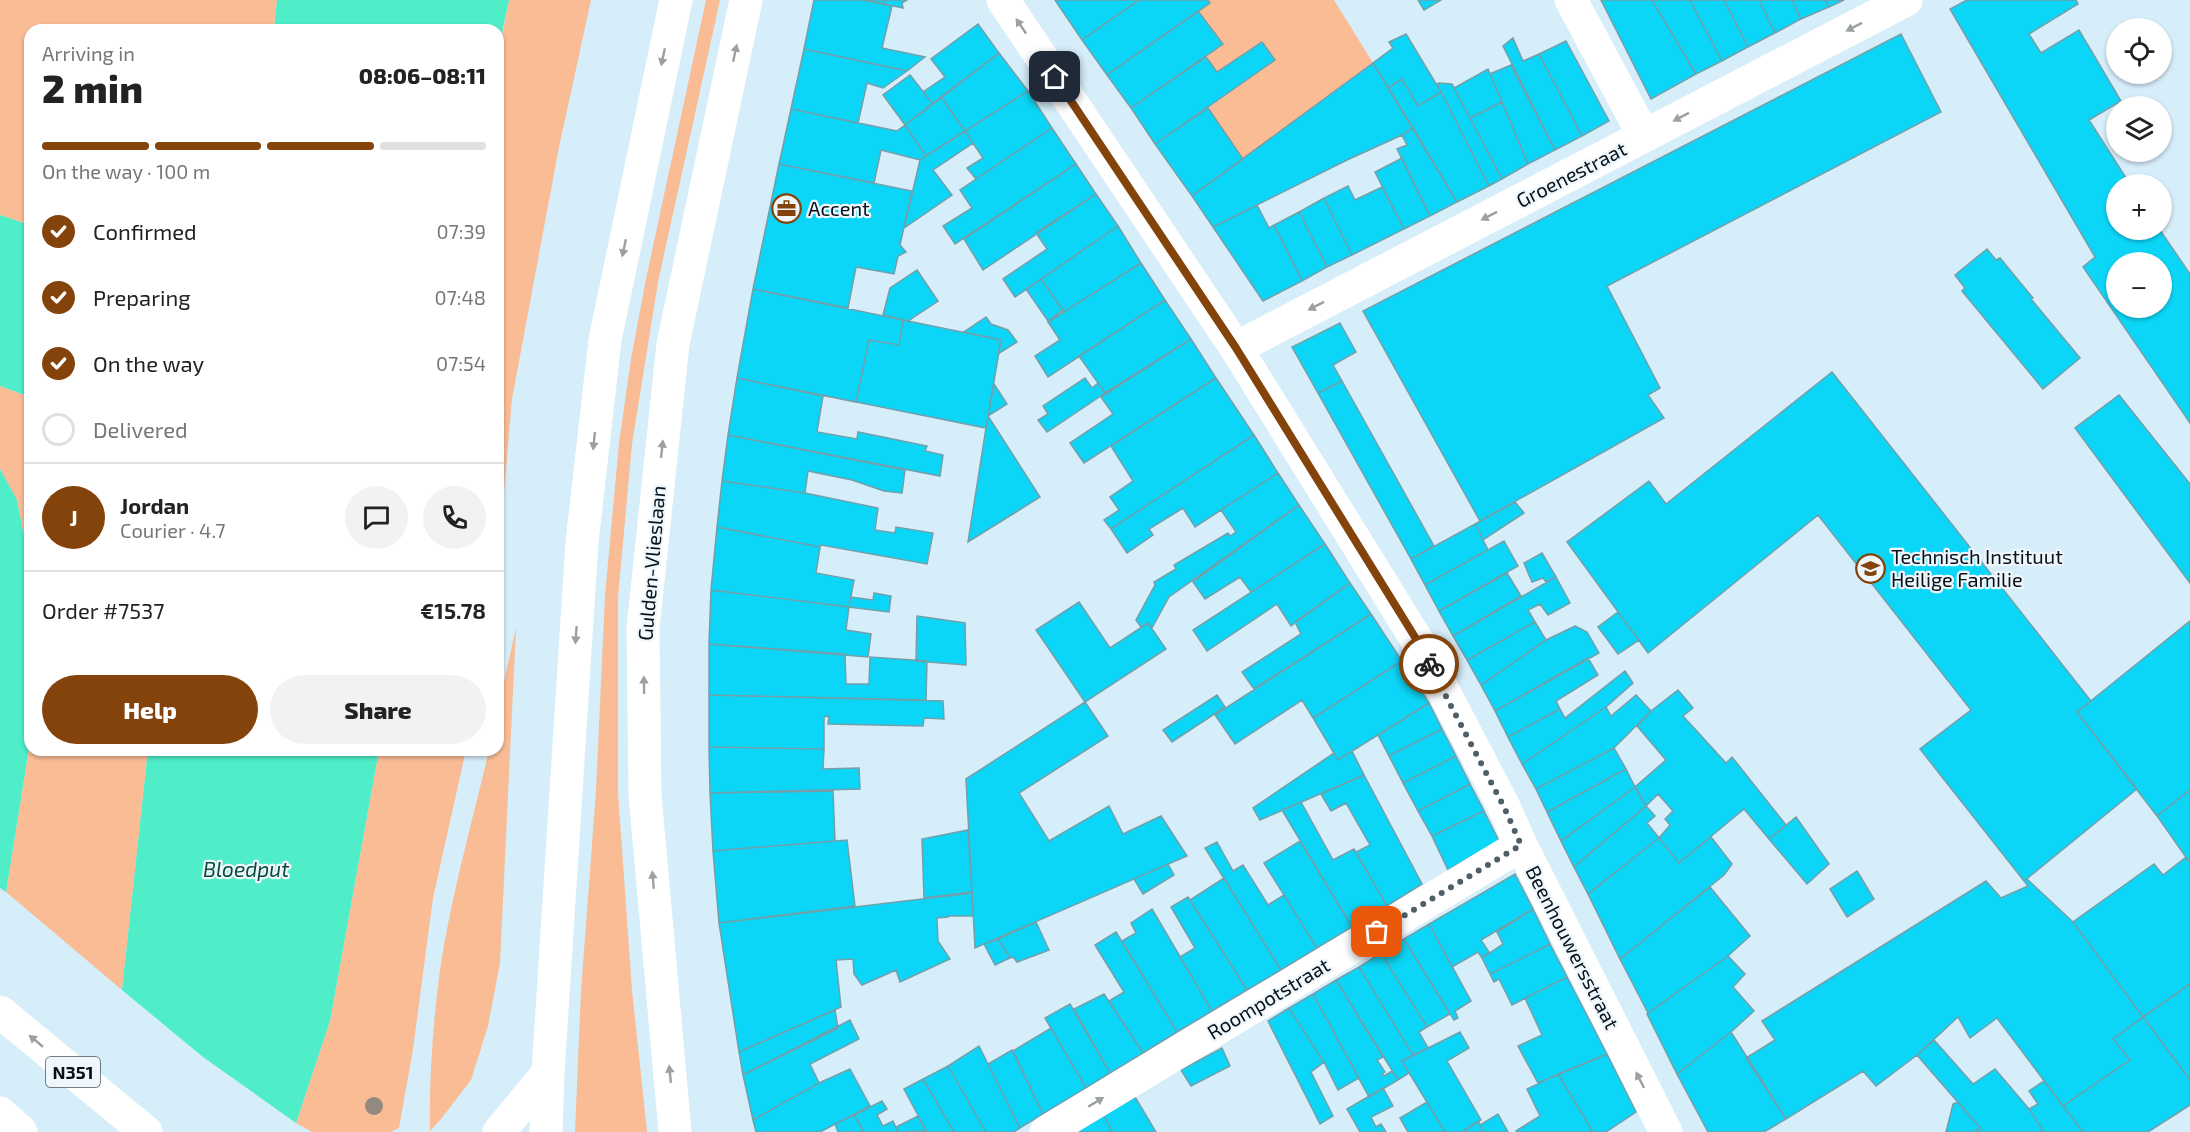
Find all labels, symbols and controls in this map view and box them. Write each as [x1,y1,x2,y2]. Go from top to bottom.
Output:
one-way arrow [1016,18,1027,34]
map controls [2106,18,2172,318]
button: locate [2106,18,2172,84]
one-way arrow [1845,22,1862,32]
text: Arriving in [42,41,135,65]
one-way arrow [730,44,740,62]
one-way arrow [658,48,668,67]
pin [1029,51,1080,102]
icon: home [1038,60,1071,93]
text: 08:06–08:11 [359,62,486,88]
text: 2 min [42,64,143,111]
button: layers [2106,96,2172,162]
one-way arrow [1672,112,1689,122]
street label: Groenestraat [1512,136,1630,212]
text: On the way · 100 m [42,159,210,183]
button: + [2106,174,2172,240]
office icon: Accent [771,192,803,224]
place label: Accent [808,196,870,220]
one-way arrow [1480,211,1497,221]
icon: check [42,215,75,248]
text: Confirmed [93,218,197,244]
text: 07:39 [436,219,486,243]
one-way arrow [619,239,628,258]
button: − [2106,252,2172,318]
icon: check [42,281,75,314]
text: Preparing [93,284,191,310]
text: 07:48 [435,285,486,309]
one-way arrow [1307,301,1324,311]
icon: check [42,347,75,380]
text: On the way [93,350,204,376]
text: 07:54 [436,351,486,375]
text: Delivered [93,416,188,442]
one-way arrow [589,431,598,450]
one-way arrow [657,439,667,458]
street label: Gulden-Vlieslaan [632,484,670,642]
button: chat [345,486,408,549]
button: phone [423,486,486,549]
text: Jordan [120,492,189,518]
text: J [69,504,78,530]
text: Courier · 4.7 [120,518,226,542]
place label: Technisch Instituut Heilige Familie [1891,544,2063,591]
school or university icon: Technisch Instituut Heilige Familie [1854,552,1886,584]
text: Order #7537 [42,597,165,623]
text: €15.78 [420,597,486,623]
one-way arrow [572,625,581,644]
courier [1399,634,1459,694]
icon: bike [1413,648,1446,681]
button: Help [42,675,258,744]
button: Share [270,675,486,744]
one-way arrow [639,675,649,694]
water label: Bloedput [203,856,289,881]
street label: Beenhouwersstraat [1521,861,1625,1033]
one-way arrow [648,870,658,889]
pin [1351,906,1402,957]
icon: bag [1360,915,1393,948]
street label: Roompotstraat [1202,952,1334,1044]
one-way arrow [28,1035,44,1048]
road number: N351 [46,1057,100,1087]
one-way arrow [665,1064,675,1083]
one-way arrow [1635,1071,1645,1088]
one-way arrow [1088,1096,1104,1107]

